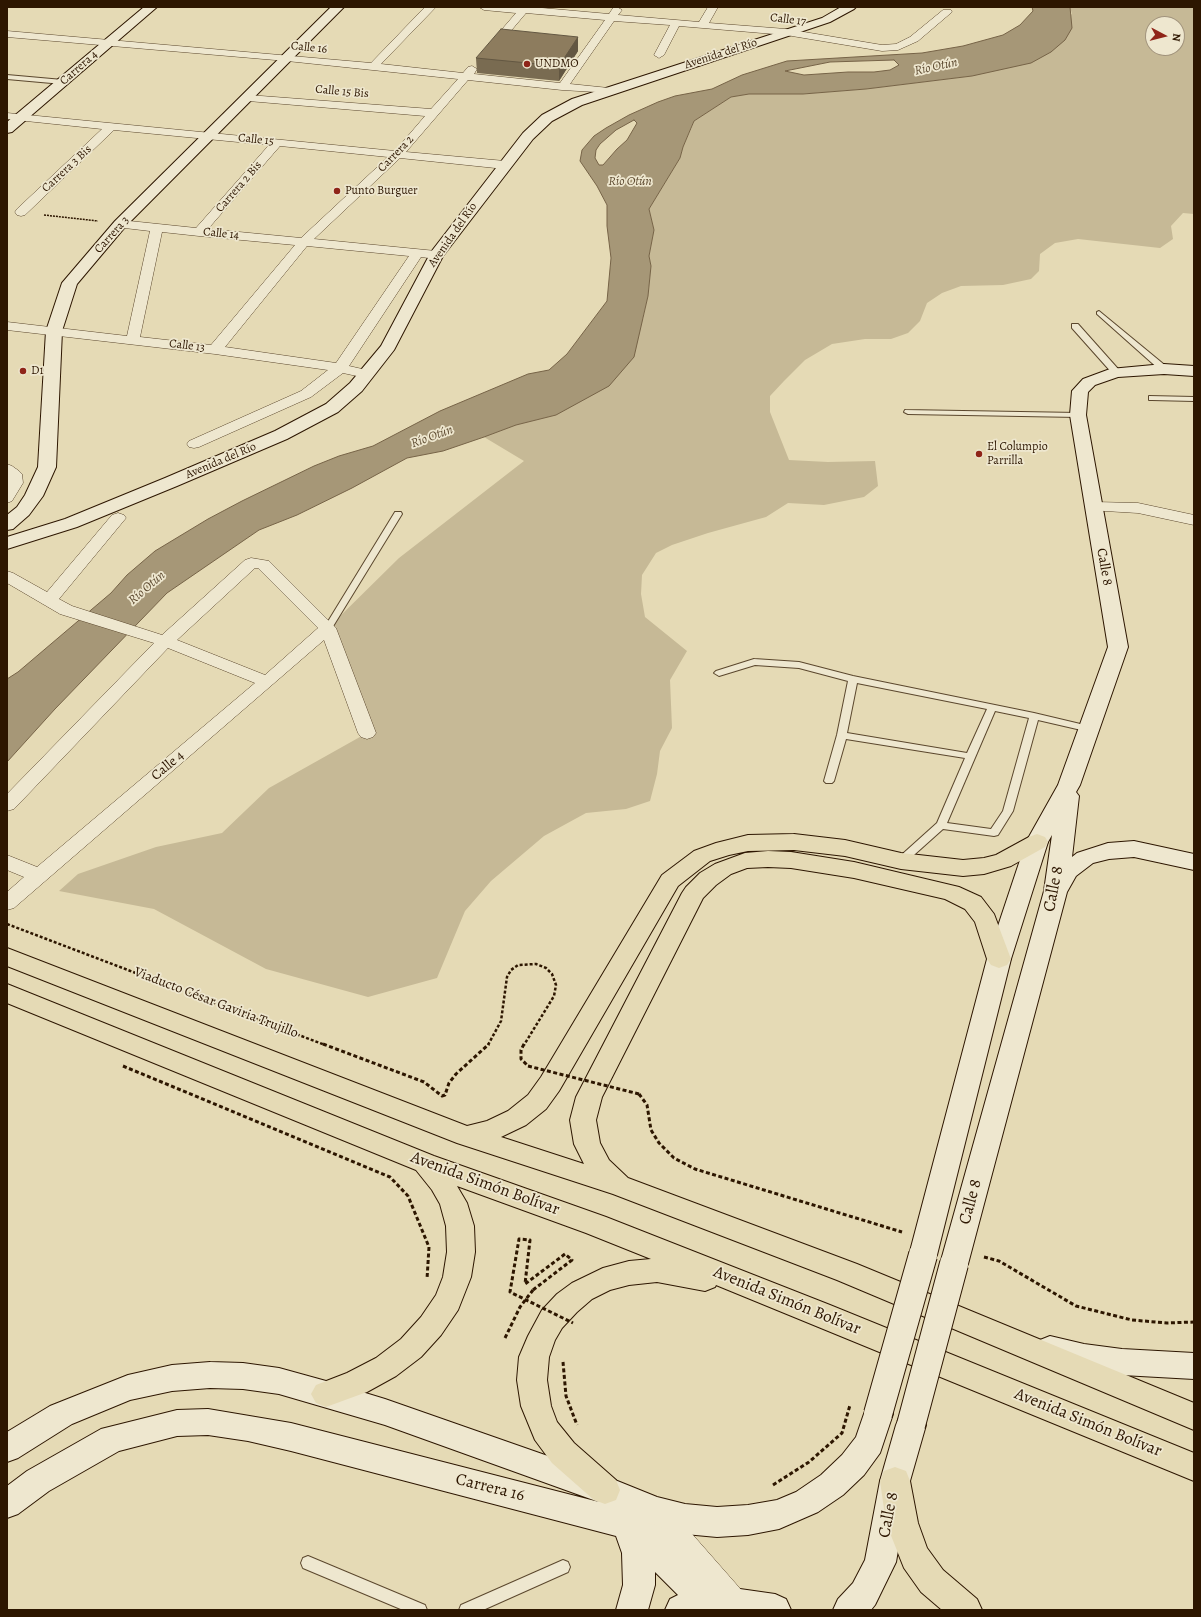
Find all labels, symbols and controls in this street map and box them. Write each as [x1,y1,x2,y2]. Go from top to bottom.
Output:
street label: Calle 17 [769,11,807,29]
north arrow [1145,16,1185,56]
text: N [1168,33,1184,42]
street label: Avenida del Río [683,36,759,72]
street label: Calle 16 [290,39,328,57]
street label: Carrera 4 [57,48,101,88]
water label: Río Otún [913,55,959,79]
place label: UNDMO [535,57,579,71]
marker: UNDMO [522,59,532,69]
street label: Calle 15 Bis [315,82,369,102]
street label: Calle 15 [237,131,275,149]
street label: Carrera 2 [375,133,417,175]
street label: Carrera 3 Bis [39,142,95,196]
street label: Carrera 2 Bis [213,158,265,216]
water label: Río Otún [608,174,652,190]
place label: Punto Burguer [345,184,418,198]
marker: Punto Burguer [332,186,342,196]
street label: Avenida del Río [425,200,481,270]
street label: Carrera 3 [92,213,132,257]
street label: Calle 14 [202,225,240,243]
street label: Calle 13 [168,337,206,355]
place label: D1 [31,364,44,378]
marker: D1 [18,366,28,376]
water label: Río Otún [409,422,455,452]
street label: Avenida del Río [184,440,258,482]
place label: El Columpio Parrilla [987,440,1048,468]
marker: El Columpio Parrilla [974,449,984,459]
street label: Calle 8 [1092,547,1116,587]
water label: Río Otún [125,568,169,608]
street label: Calle 4 [148,748,188,784]
street label: Calle 8 [1040,864,1068,914]
street label: Viaducto César Gaviria Trujillo [132,964,300,1042]
street label: Avenida Simón Bolívar [408,1148,562,1220]
street label: Calle 8 [955,1177,987,1227]
street label: Avenida Simón Bolívar [710,1262,864,1340]
street label: Avenida Simón Bolívar [1011,1384,1165,1462]
street label: Carrera 16 [453,1470,527,1506]
street label: Calle 8 [875,1490,903,1540]

